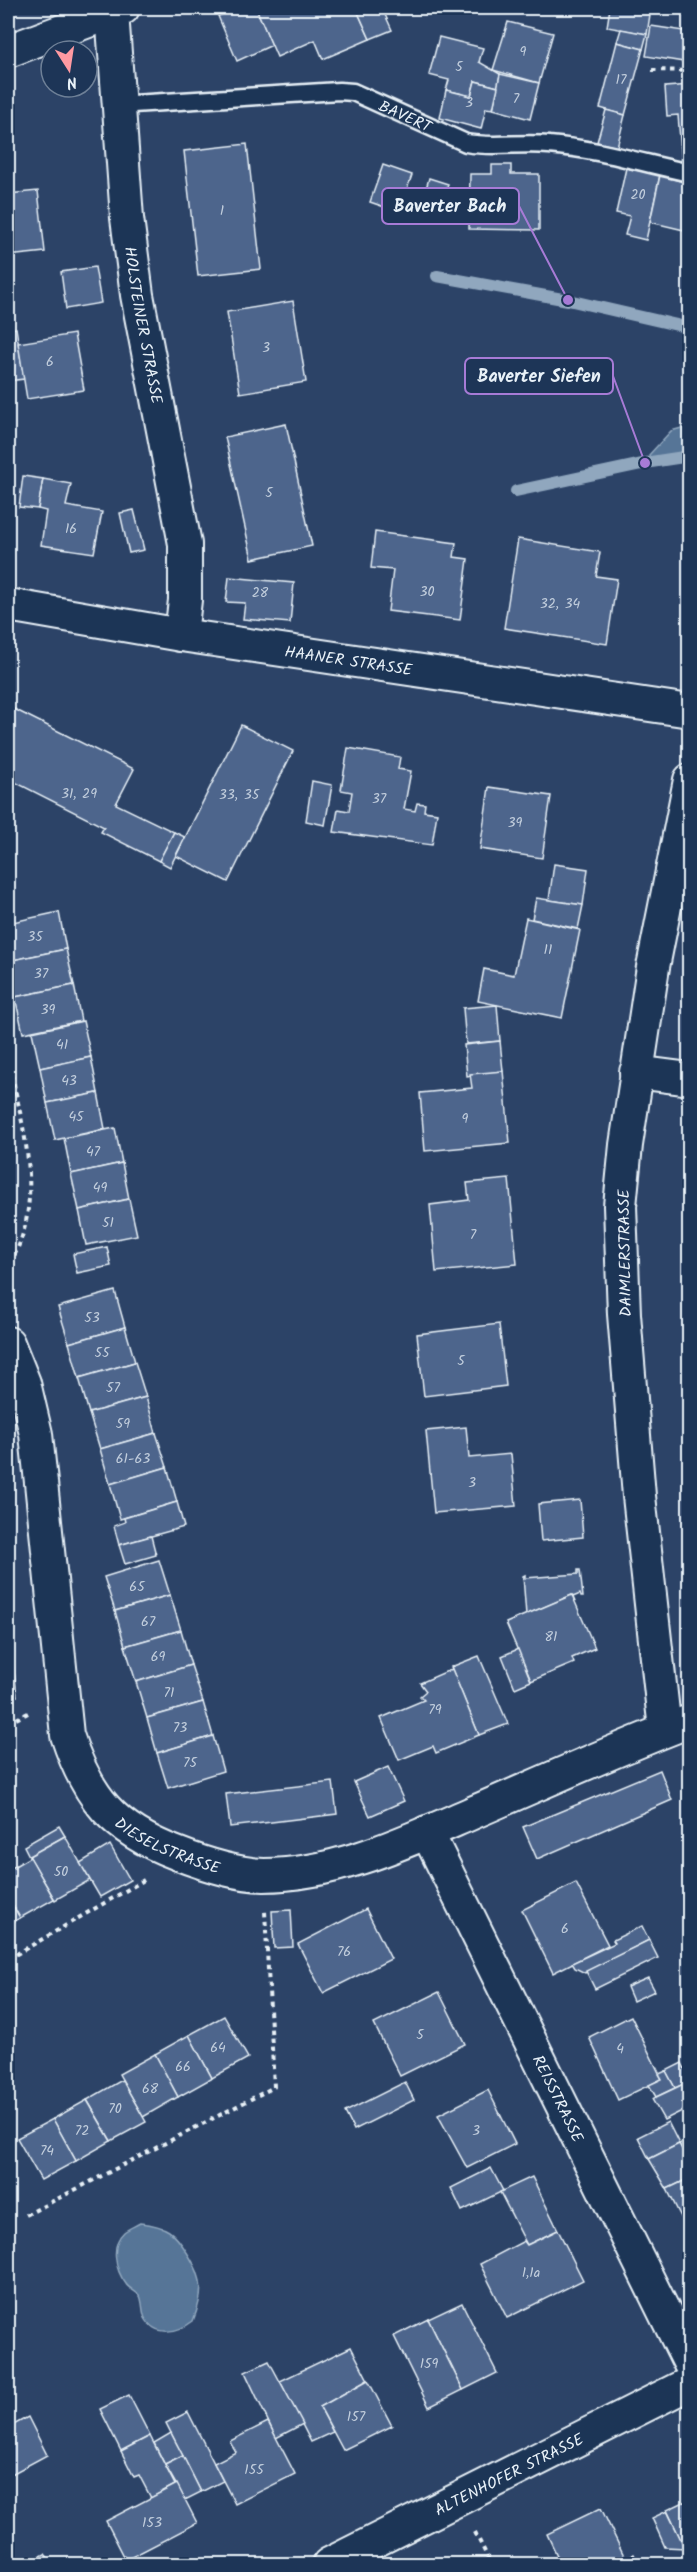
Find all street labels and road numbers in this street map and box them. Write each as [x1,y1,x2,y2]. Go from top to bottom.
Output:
street label: BAVERT [374,94,437,140]
street label: HOLSTEINER STRASSE [117,245,169,407]
street label: HAANER STRASSE [283,640,414,683]
street label: DAIMLERSTRASSE [612,1188,639,1317]
street label: DIESELSTRASSE [108,1812,223,1882]
street label: REISSTRASSE [525,2051,590,2147]
street label: ALTENHOFER STRASSE [431,2427,589,2523]

